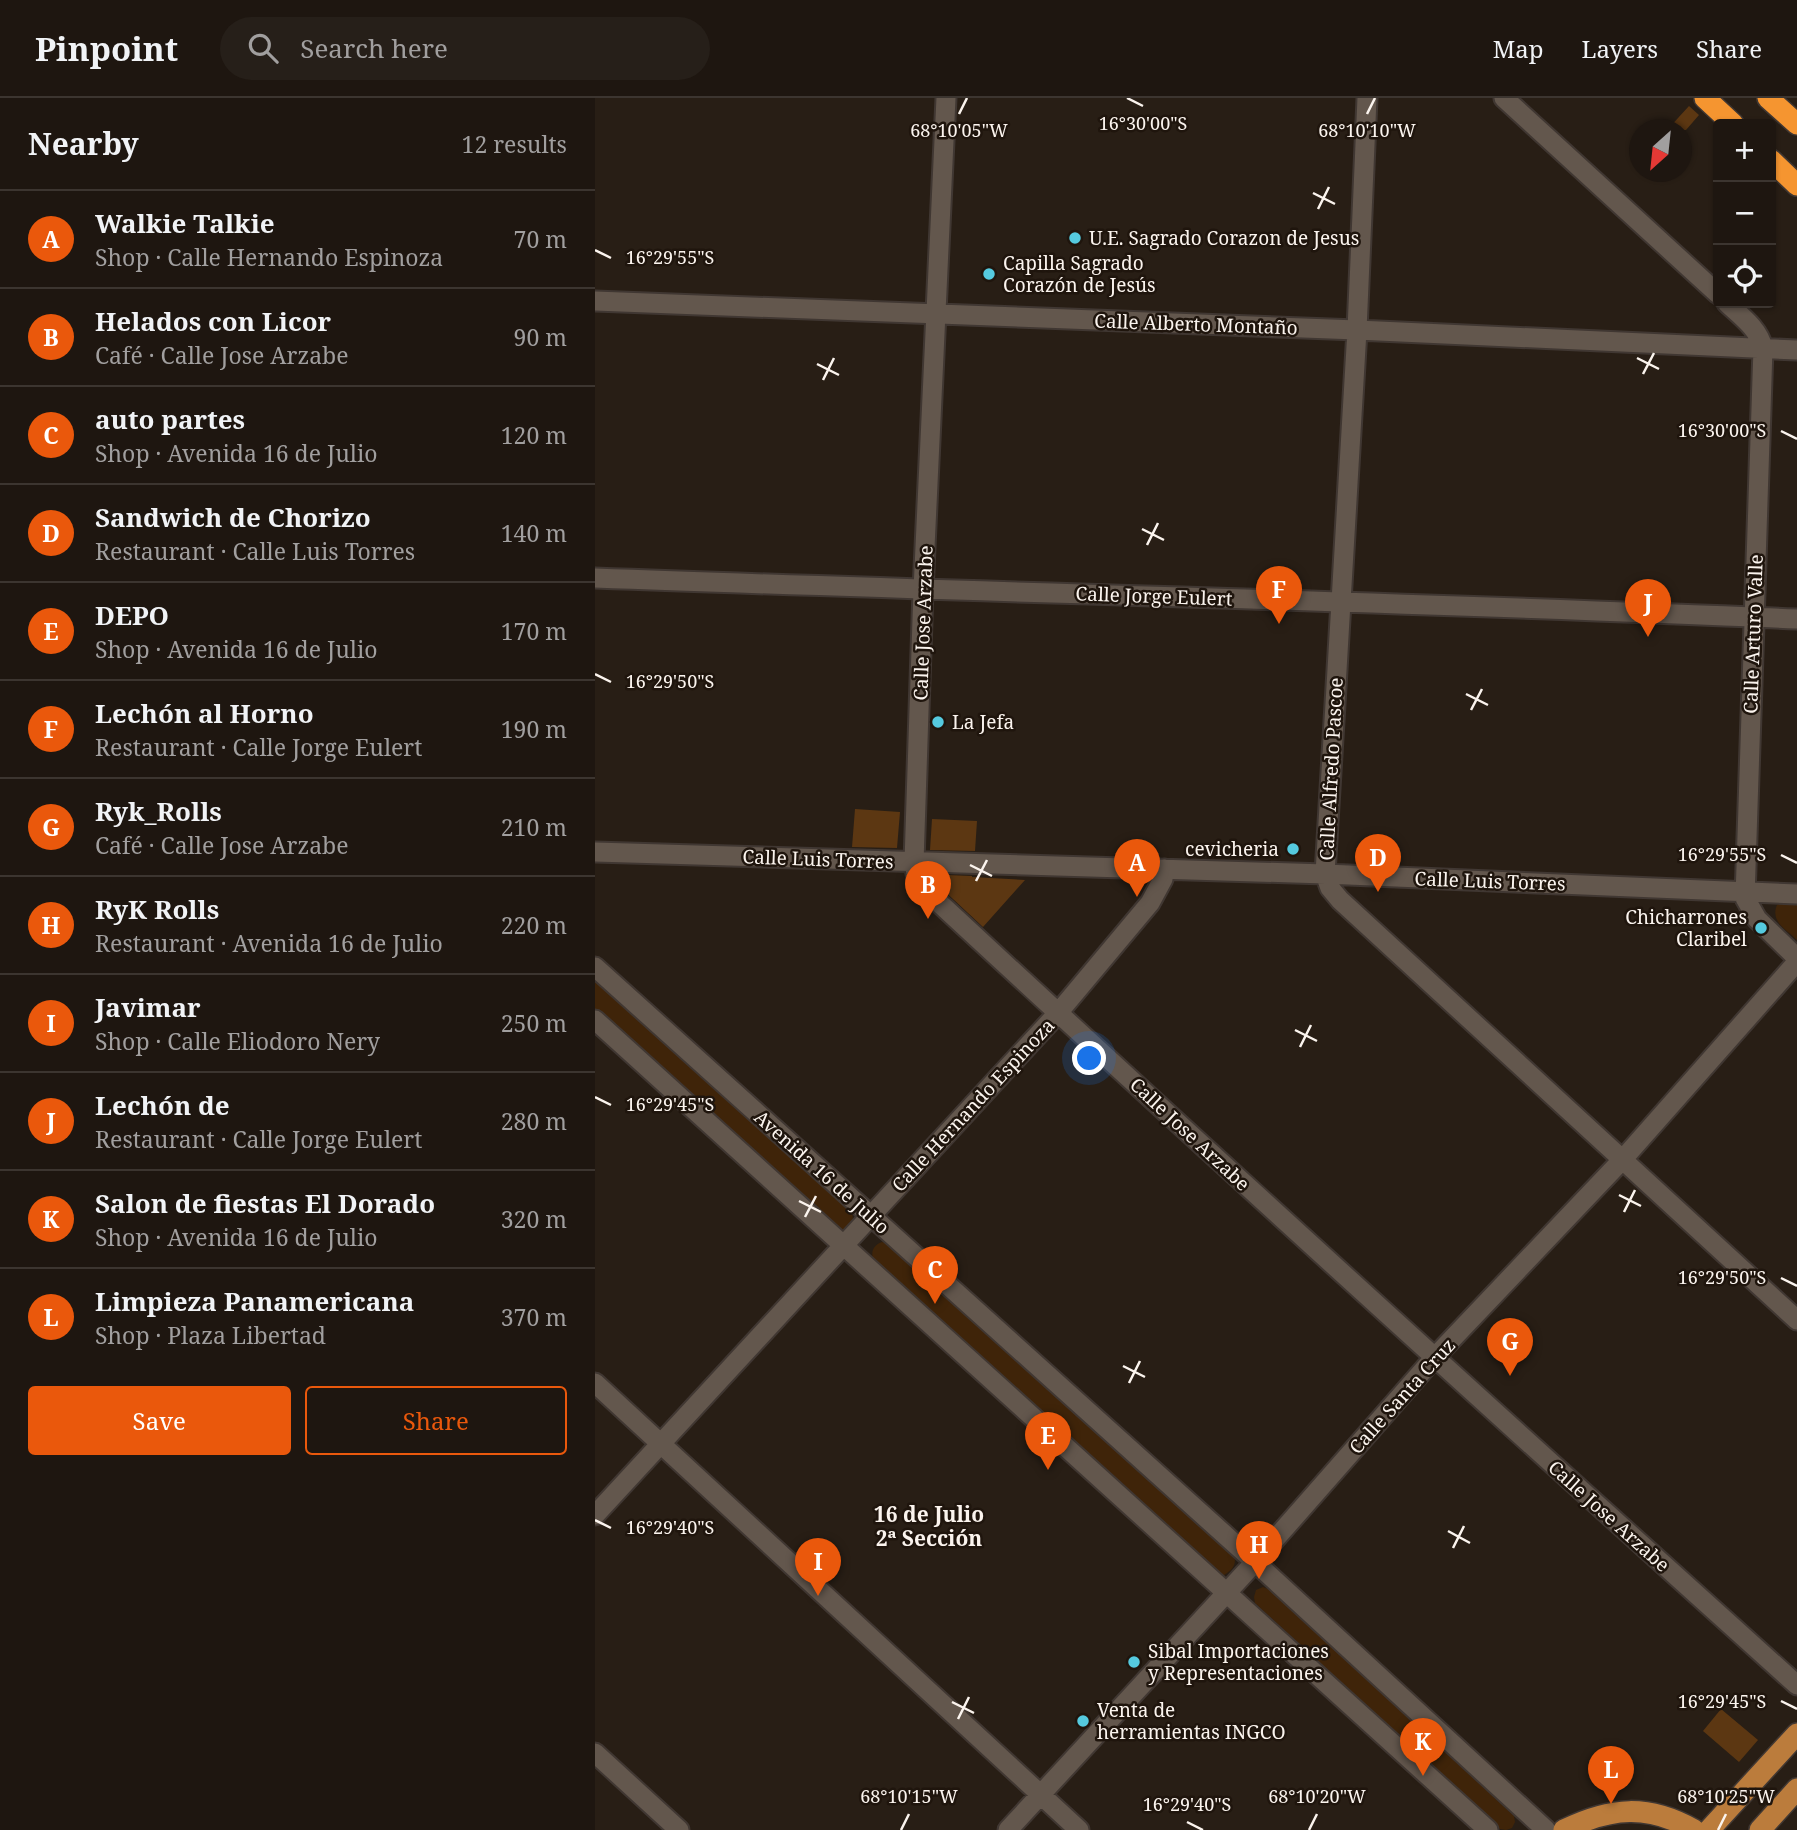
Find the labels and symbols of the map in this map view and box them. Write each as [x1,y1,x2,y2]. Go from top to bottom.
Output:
text: 16°30'00"S [1099,111,1187,135]
text: 68°10'05"W [910,118,1008,142]
text: 68°10'10"W [1318,118,1416,142]
north arrow [1629,119,1692,182]
place label: U.E. Sagrado Corazon de Jesus [1089,225,1359,251]
marker: U.E. Sagrado Corazon de Jesus [1067,230,1083,246]
text: 16°29'55"S [626,245,714,269]
place label: Capilla Sagrado Corazón de Jesús [1003,250,1156,298]
marker: Capilla Sagrado Corazón de Jesús [981,266,997,282]
street label: Calle Alberto Montaño [1094,307,1298,341]
text: 16°30'00"S [1678,418,1766,442]
street label: Calle Jose Arzabe [907,545,939,701]
street label: Calle Arturo Valle [1737,554,1769,714]
pin: F [1256,566,1302,624]
pin: J [1625,579,1671,637]
street label: Calle Jorge Eulert [1075,580,1233,612]
text: 16°29'50"S [626,669,714,693]
street label: Calle Alfredo Pascoe [1313,677,1349,861]
place label: La Jefa [952,709,1014,735]
marker: La Jefa [930,714,946,730]
pin: D [1355,834,1401,892]
place label: cevicheria [1185,836,1279,862]
pin: A [1114,839,1160,897]
marker: cevicheria [1285,841,1301,857]
text: 16°29'55"S [1678,842,1766,866]
street label: Calle Luis Torres [742,843,894,875]
pin: B [905,861,951,919]
street label: Calle Luis Torres [1414,865,1566,897]
place label: Chicharrones Claribel [1625,904,1747,952]
marker: Chicharrones Claribel [1753,920,1769,936]
street label: Calle Hernando Espinoza [886,1013,1060,1197]
your location [1072,1041,1106,1075]
street label: Calle Jose Arzabe [1124,1072,1256,1196]
text: 16°29'45"S [626,1092,714,1116]
street label: Avenida 16 de Julio [749,1104,895,1240]
pin: C [912,1246,958,1304]
text: 16°29'50"S [1678,1265,1766,1289]
pin: G [1487,1318,1533,1376]
street label: Calle Santa Cruz [1343,1333,1461,1459]
pin: E [1025,1412,1071,1470]
street label: Calle Jose Arzabe [1543,1454,1675,1578]
district label: 16 de Julio 2ª Sección [874,1500,984,1552]
text: 16°29'40"S [626,1515,714,1539]
pin: H [1236,1521,1282,1579]
pin: I [795,1538,841,1596]
place label: Sibal Importaciones y Representaciones [1148,1638,1329,1686]
marker: Sibal Importaciones y Representaciones [1126,1654,1142,1670]
text: 16°29'45"S [1678,1689,1766,1713]
place label: Venta de herramientas INGCO [1097,1697,1286,1745]
marker: Venta de herramientas INGCO [1075,1713,1091,1729]
pin: K [1400,1718,1446,1776]
pin: L [1588,1746,1634,1804]
text: 68°10'15"W [860,1784,958,1808]
text: 68°10'20"W [1268,1784,1366,1808]
text: 68°10'25"W [1677,1784,1775,1808]
text: 16°29'40"S [1143,1792,1231,1816]

